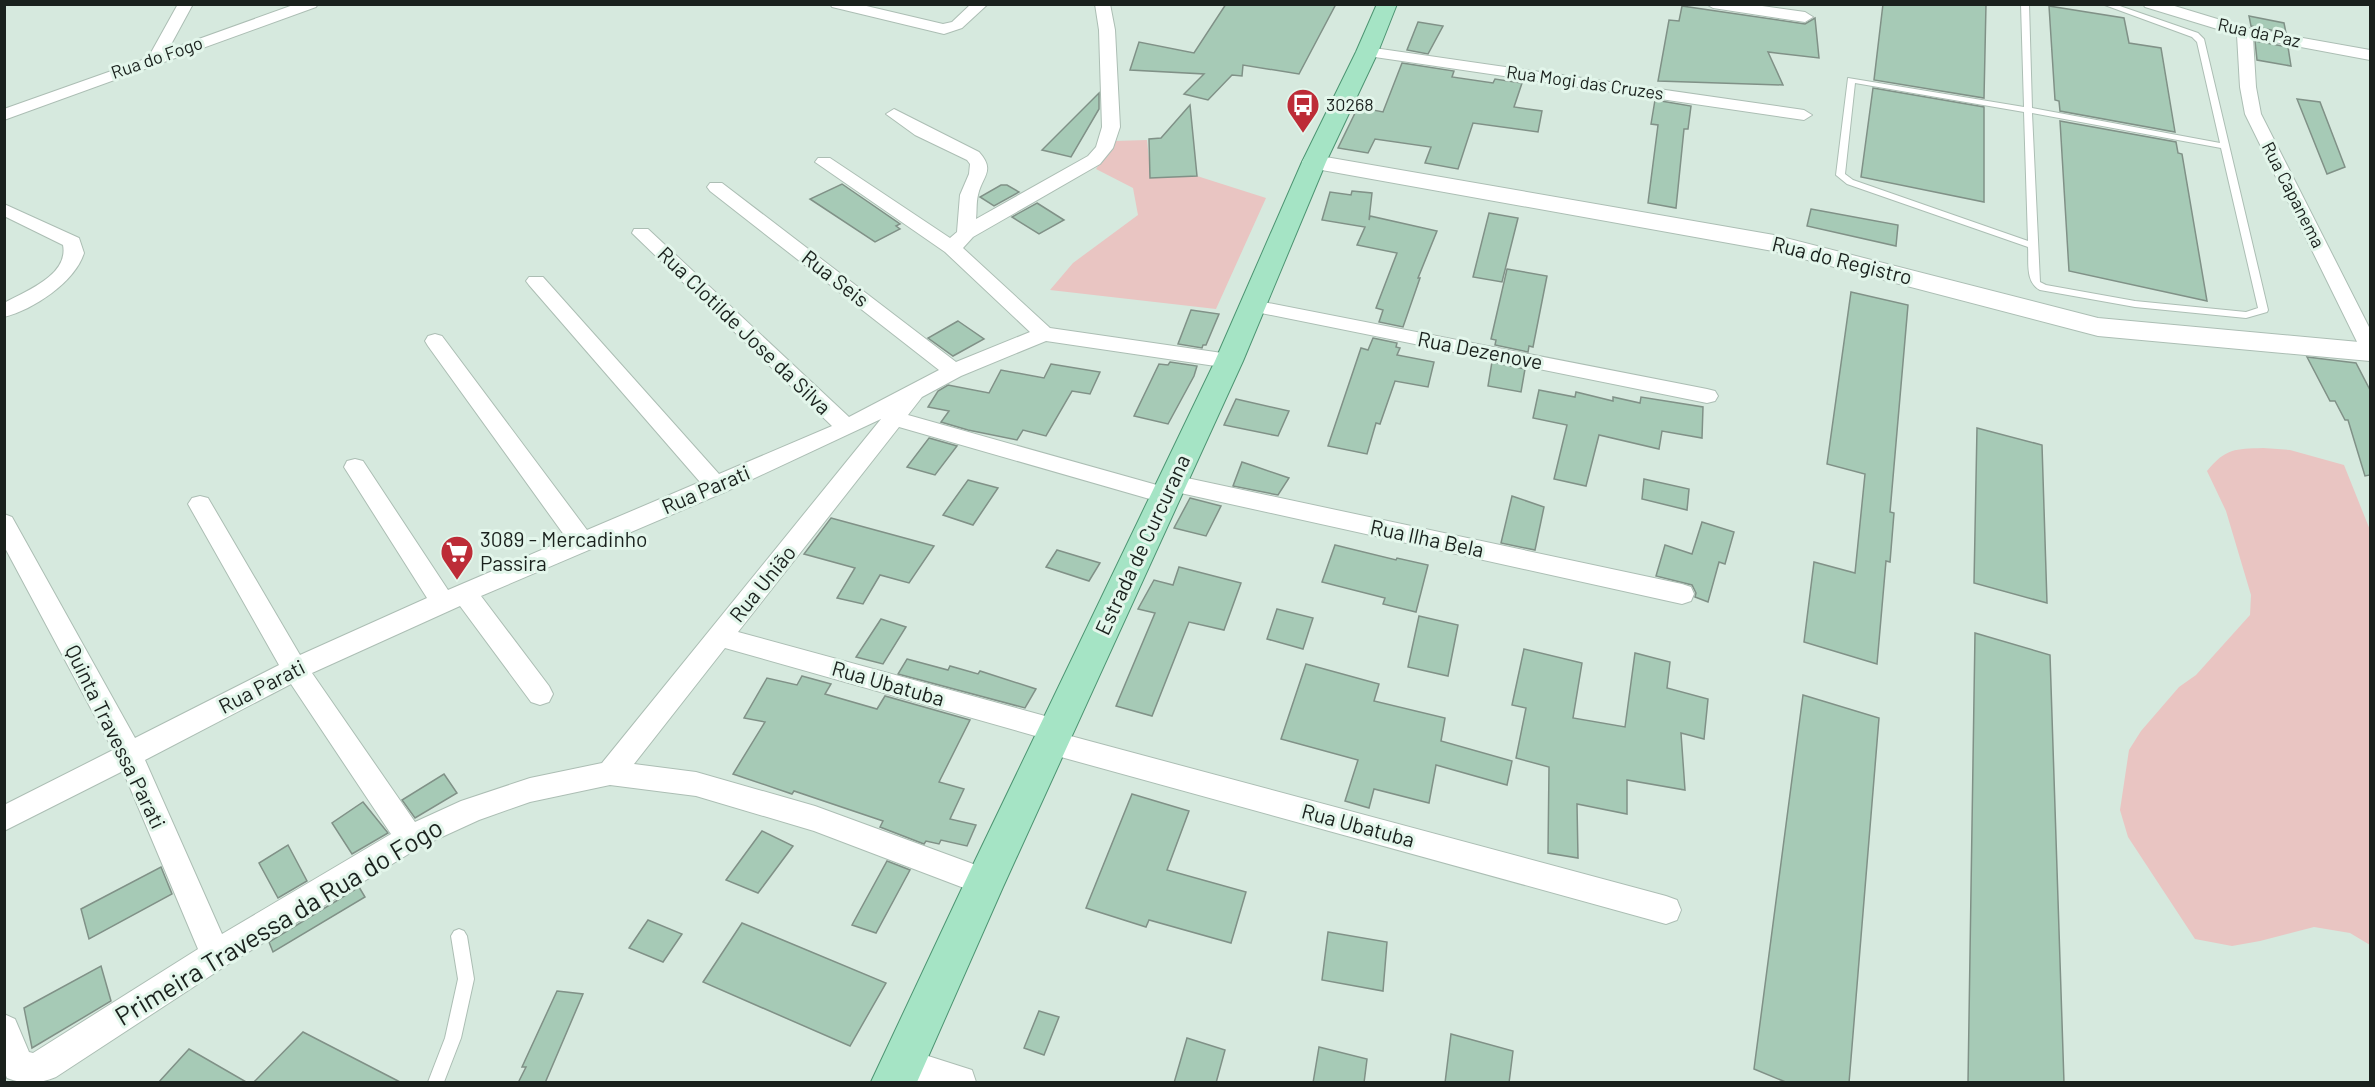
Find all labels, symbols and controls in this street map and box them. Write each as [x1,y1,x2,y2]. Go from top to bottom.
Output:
street label: Rua da Paz [2216,13,2303,52]
street label: Rua do Fogo [108,31,205,83]
street label: Rua Mogi das Cruzes [1505,60,1665,104]
bus stop icon: 30268 [1285,87,1321,134]
place label: 30268 [1326,93,1374,115]
street label: Rua Capanema [2258,138,2330,251]
street label: Rua do Registro [1770,230,1915,289]
street label: Rua Clotilde Jose da Silva [653,241,837,419]
street label: Rua Seis [798,244,874,312]
street label: Rua Dezenove [1416,325,1545,374]
street label: Estrada de Curcurana [1089,450,1194,639]
street label: Rua Parati [658,459,753,518]
street label: Rua Ilha Bela [1368,513,1486,562]
place label: 3089 - Mercadinho Passira [480,526,647,575]
supermarket icon: 3089 - Mercadinho Passira [439,534,475,581]
street label: Rua União [723,540,800,626]
street label: Quinta Travessa Parati [61,640,172,832]
street label: Rua Parati [214,653,309,718]
street label: Rua Ubatuba [829,655,948,711]
street label: Rua Ubatuba [1299,797,1418,852]
street label: Primeira Travessa da Rua do Fogo [109,811,448,1031]

